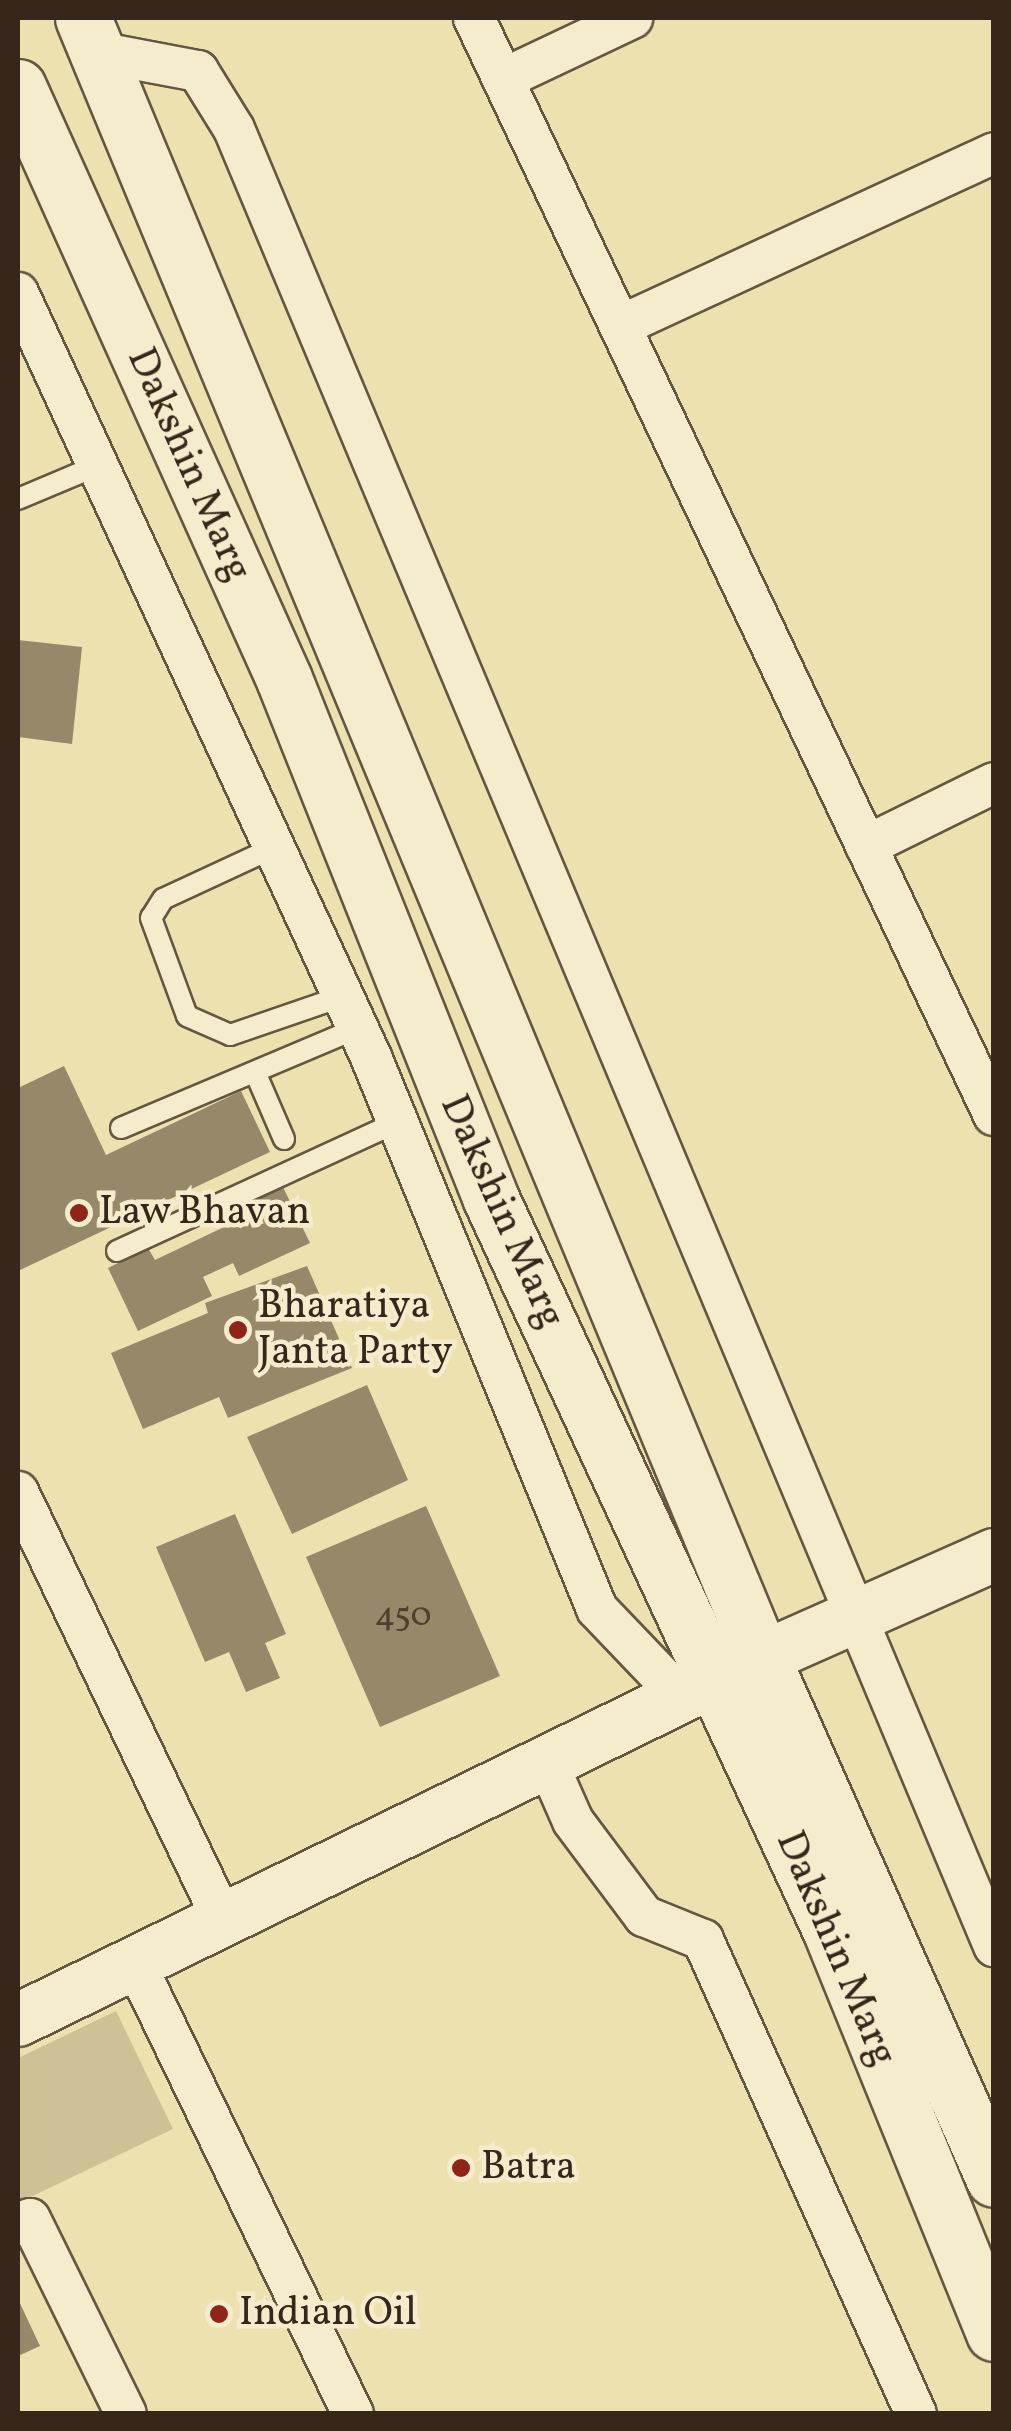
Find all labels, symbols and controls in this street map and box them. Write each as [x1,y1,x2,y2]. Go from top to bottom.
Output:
street label: Dakshin Marg [115,341,261,589]
street label: Dakshin Marg [428,1088,574,1336]
place label: Law Bhavan [99,1189,311,1237]
marker: Law Bhavan [68,1202,90,1224]
place label: Bharatiya Janta Party [258,1283,453,1377]
marker: Bharatiya Janta Party [227,1319,249,1341]
house number: 450 [374,1595,432,1637]
street label: Dakshin Marg [764,1824,906,2074]
place label: Batra [481,2144,576,2192]
marker: Batra [450,2157,472,2179]
place label: Indian Oil [239,2290,417,2338]
marker: Indian Oil [208,2303,230,2325]

